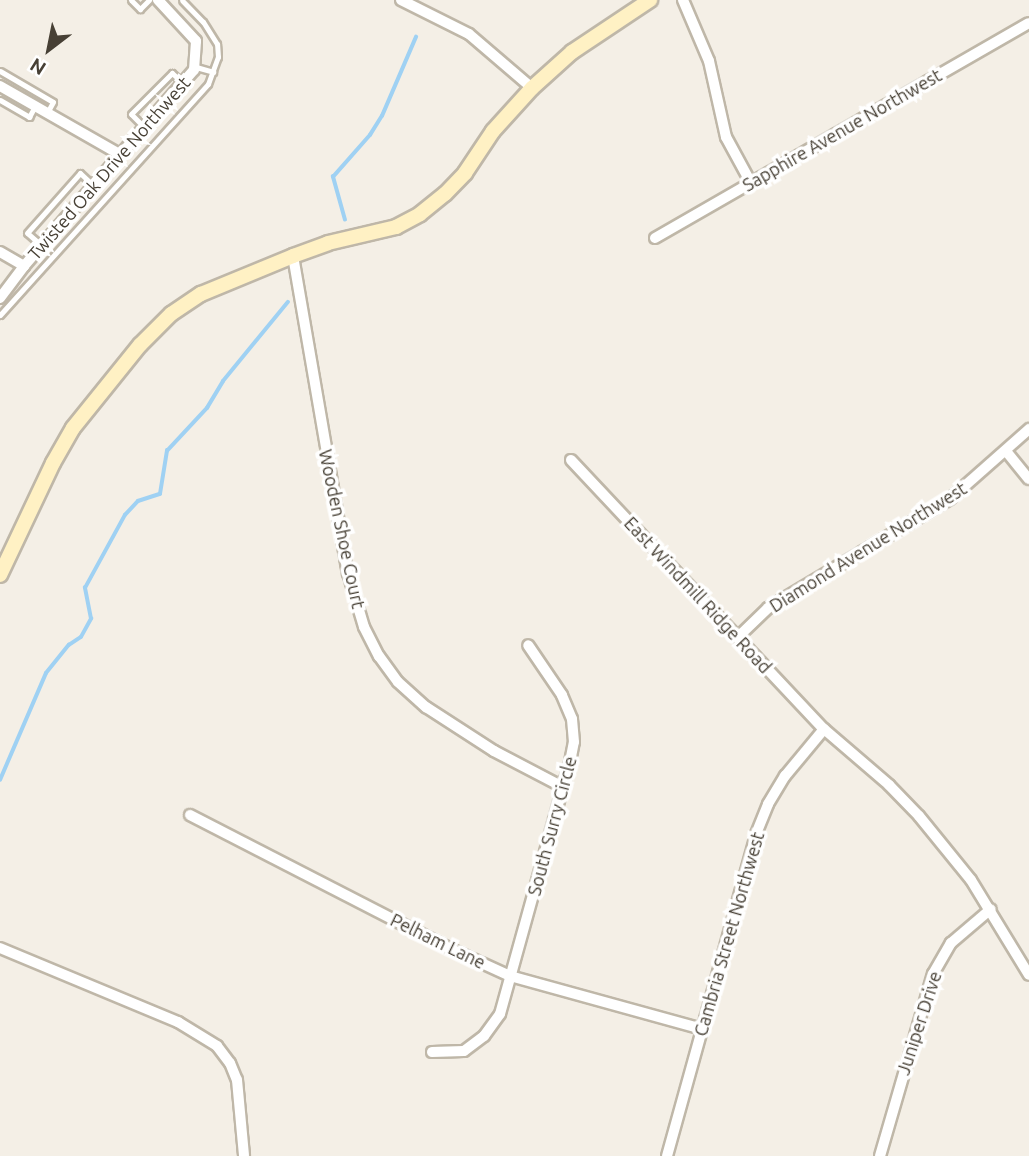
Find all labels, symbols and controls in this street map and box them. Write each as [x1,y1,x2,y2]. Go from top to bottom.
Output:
north arrow [14,14,84,84]
text: N [26,54,50,80]
street label: Sapphire Avenue Northwest [739,64,945,196]
street label: Twisted Oak Drive Northwest [23,72,195,264]
street label: Wooden Shoe Court [315,447,369,611]
street label: Diamond Avenue Northwest [765,477,971,617]
street label: East Windmill Ridge Road [620,512,776,678]
street label: South Surry Circle [523,754,581,898]
street label: Cambria Street Northwest [689,829,769,1039]
street label: Pelham Lane [387,909,489,973]
street label: Juniper Drive [892,968,946,1078]

